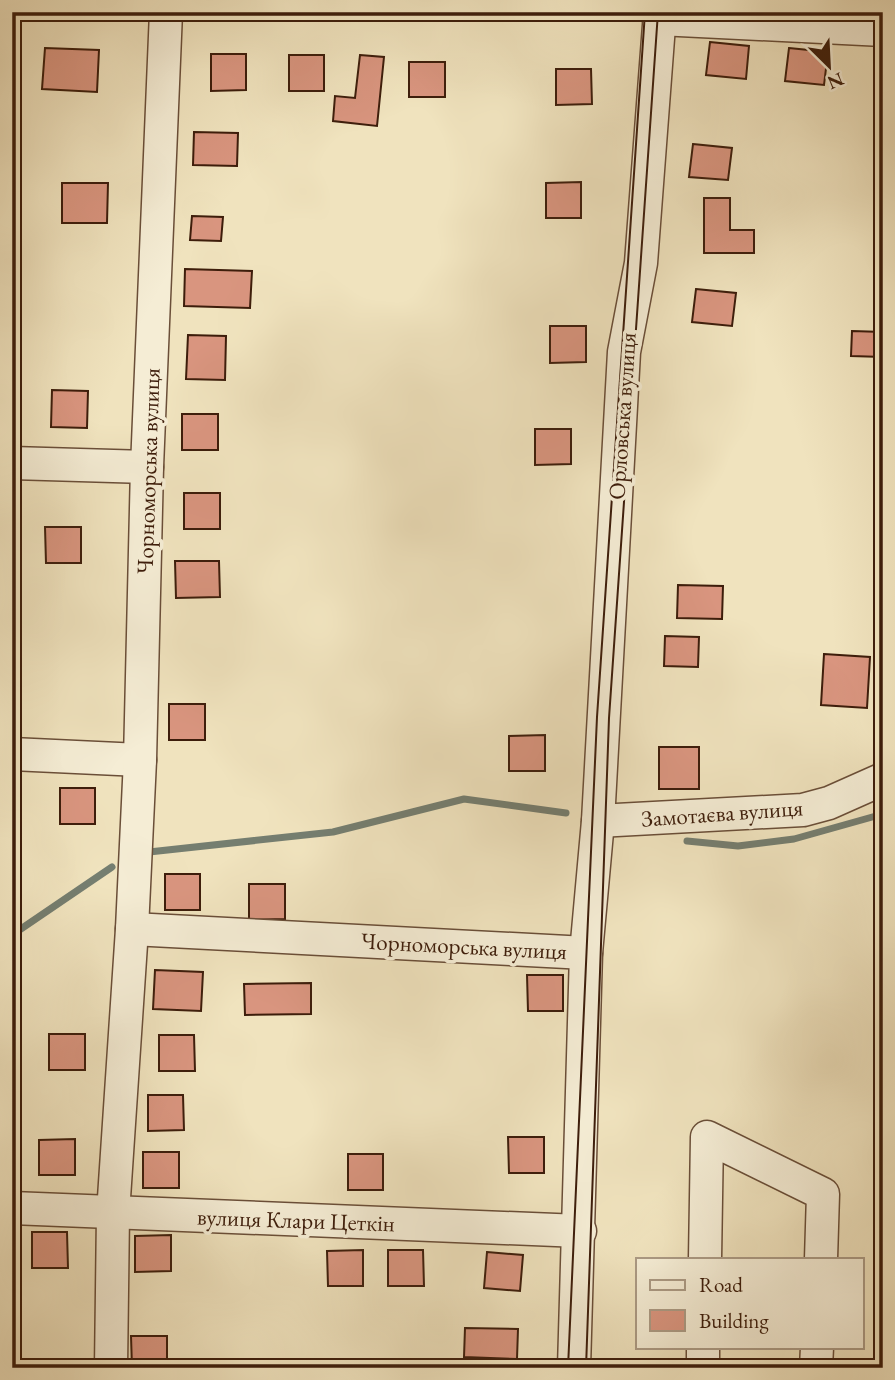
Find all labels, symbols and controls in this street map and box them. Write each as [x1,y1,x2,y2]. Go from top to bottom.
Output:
north arrow [794,32,864,102]
text: N [823,67,848,96]
street label: Орловська вулиця [601,331,643,501]
street label: Чорноморська вулиця [129,367,167,575]
street label: Замотаєва вулиця [640,792,804,834]
street label: Чорноморська вулиця [360,926,568,966]
street label: вулиця Клари Цеткін [197,1202,395,1238]
legend [636,1258,864,1348]
text: Road [699,1271,743,1298]
text: Building [699,1307,769,1334]

